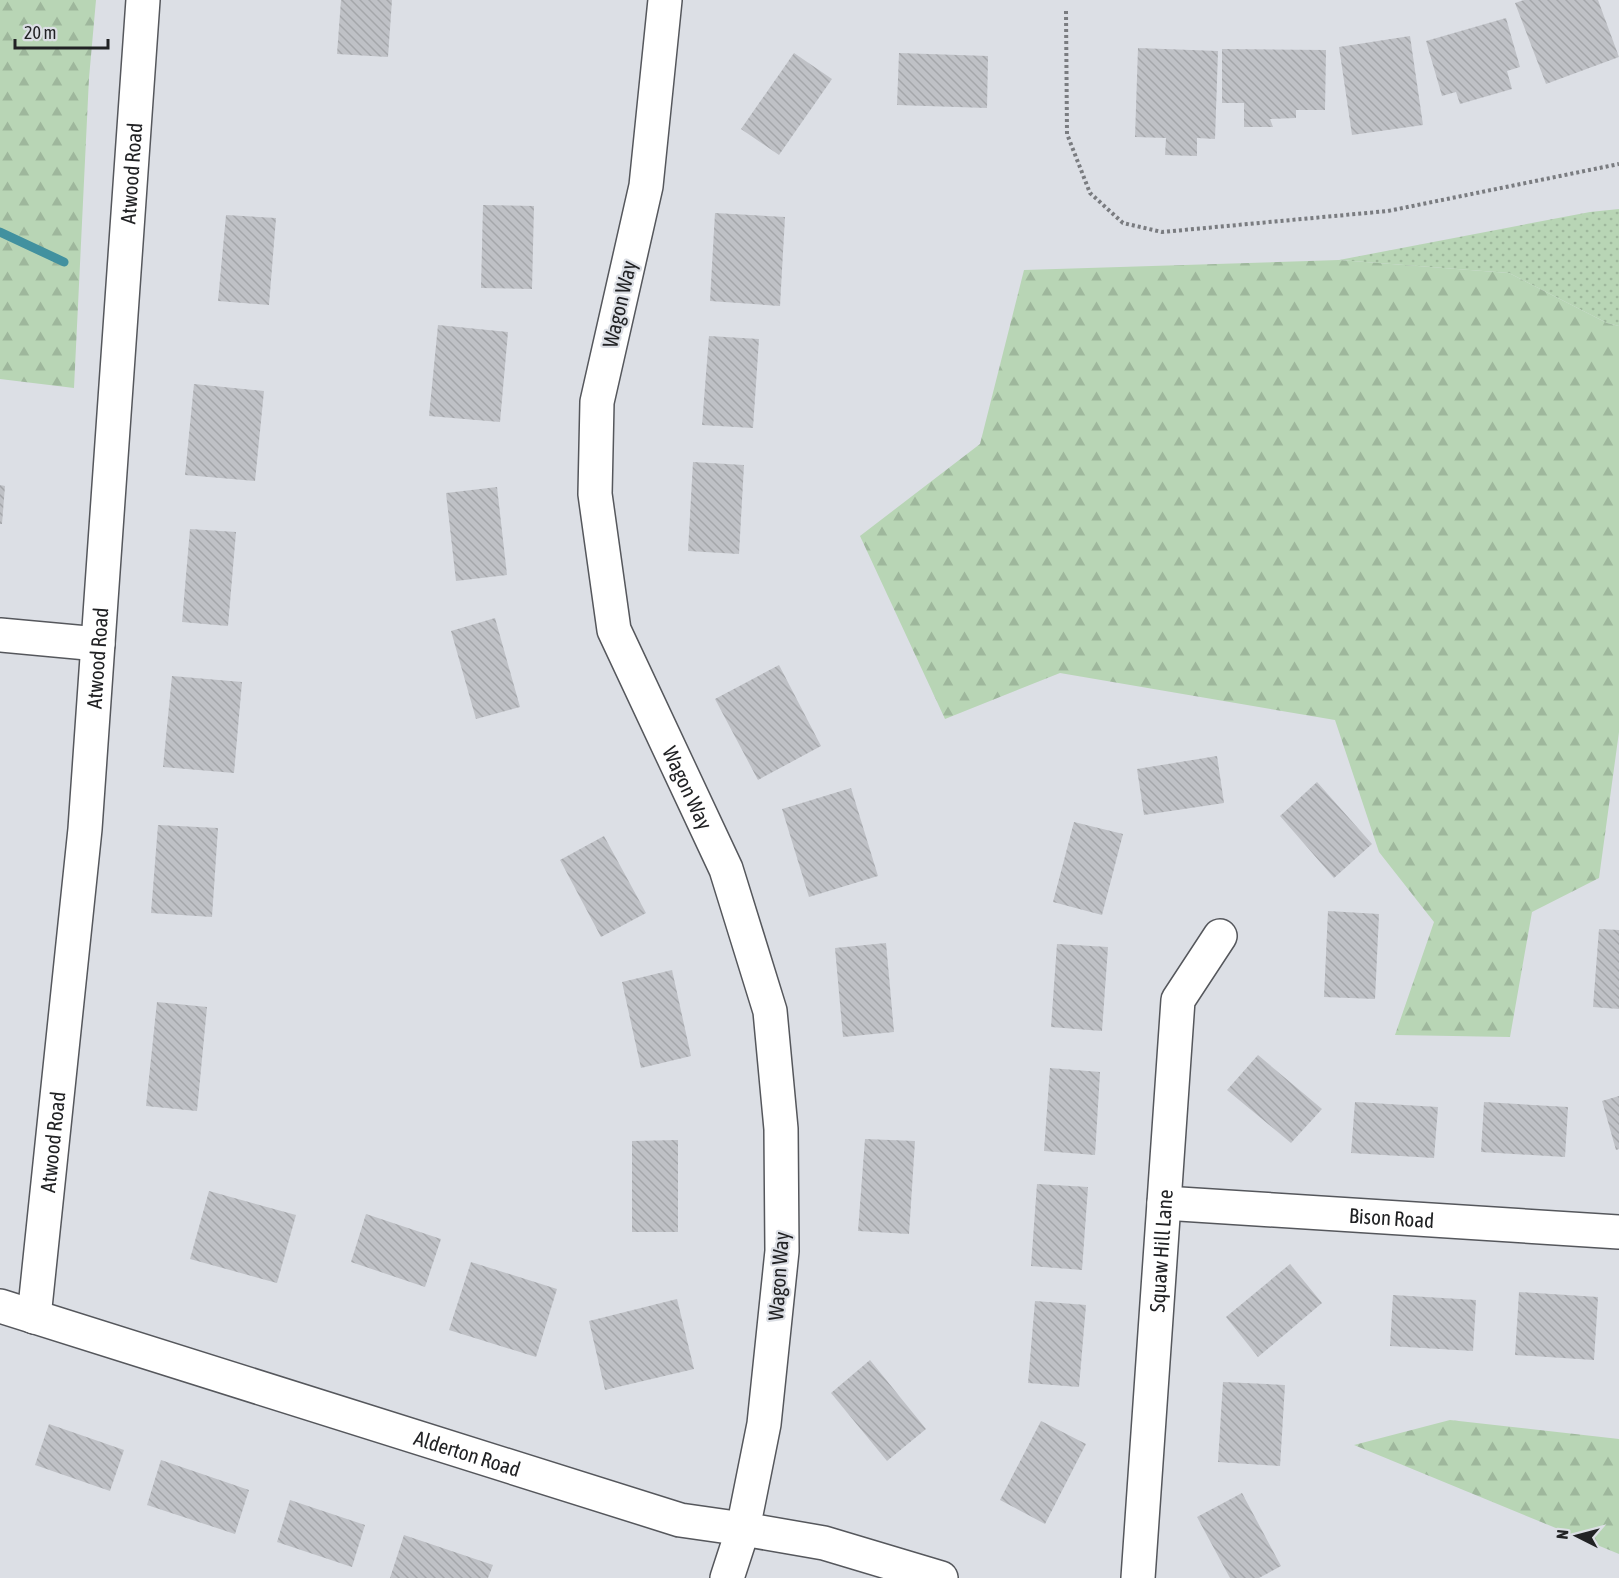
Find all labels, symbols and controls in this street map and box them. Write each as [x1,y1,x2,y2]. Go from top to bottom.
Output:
scale bar [15,12,108,50]
text: 20 m [24,22,56,43]
street label: Atwood Road [115,122,146,225]
street label: Wagon Way [597,258,641,350]
street label: Atwood Road [81,607,112,709]
street label: Wagon Way [658,742,718,833]
street label: Atwood Road [35,1090,69,1194]
street label: Squaw Hill Lane [1144,1189,1177,1313]
street label: Bison Road [1348,1203,1435,1232]
street label: Wagon Way [763,1230,793,1321]
street label: Alderton Road [411,1425,524,1481]
north arrow [1547,1506,1607,1566]
text: N [1553,1529,1572,1540]

